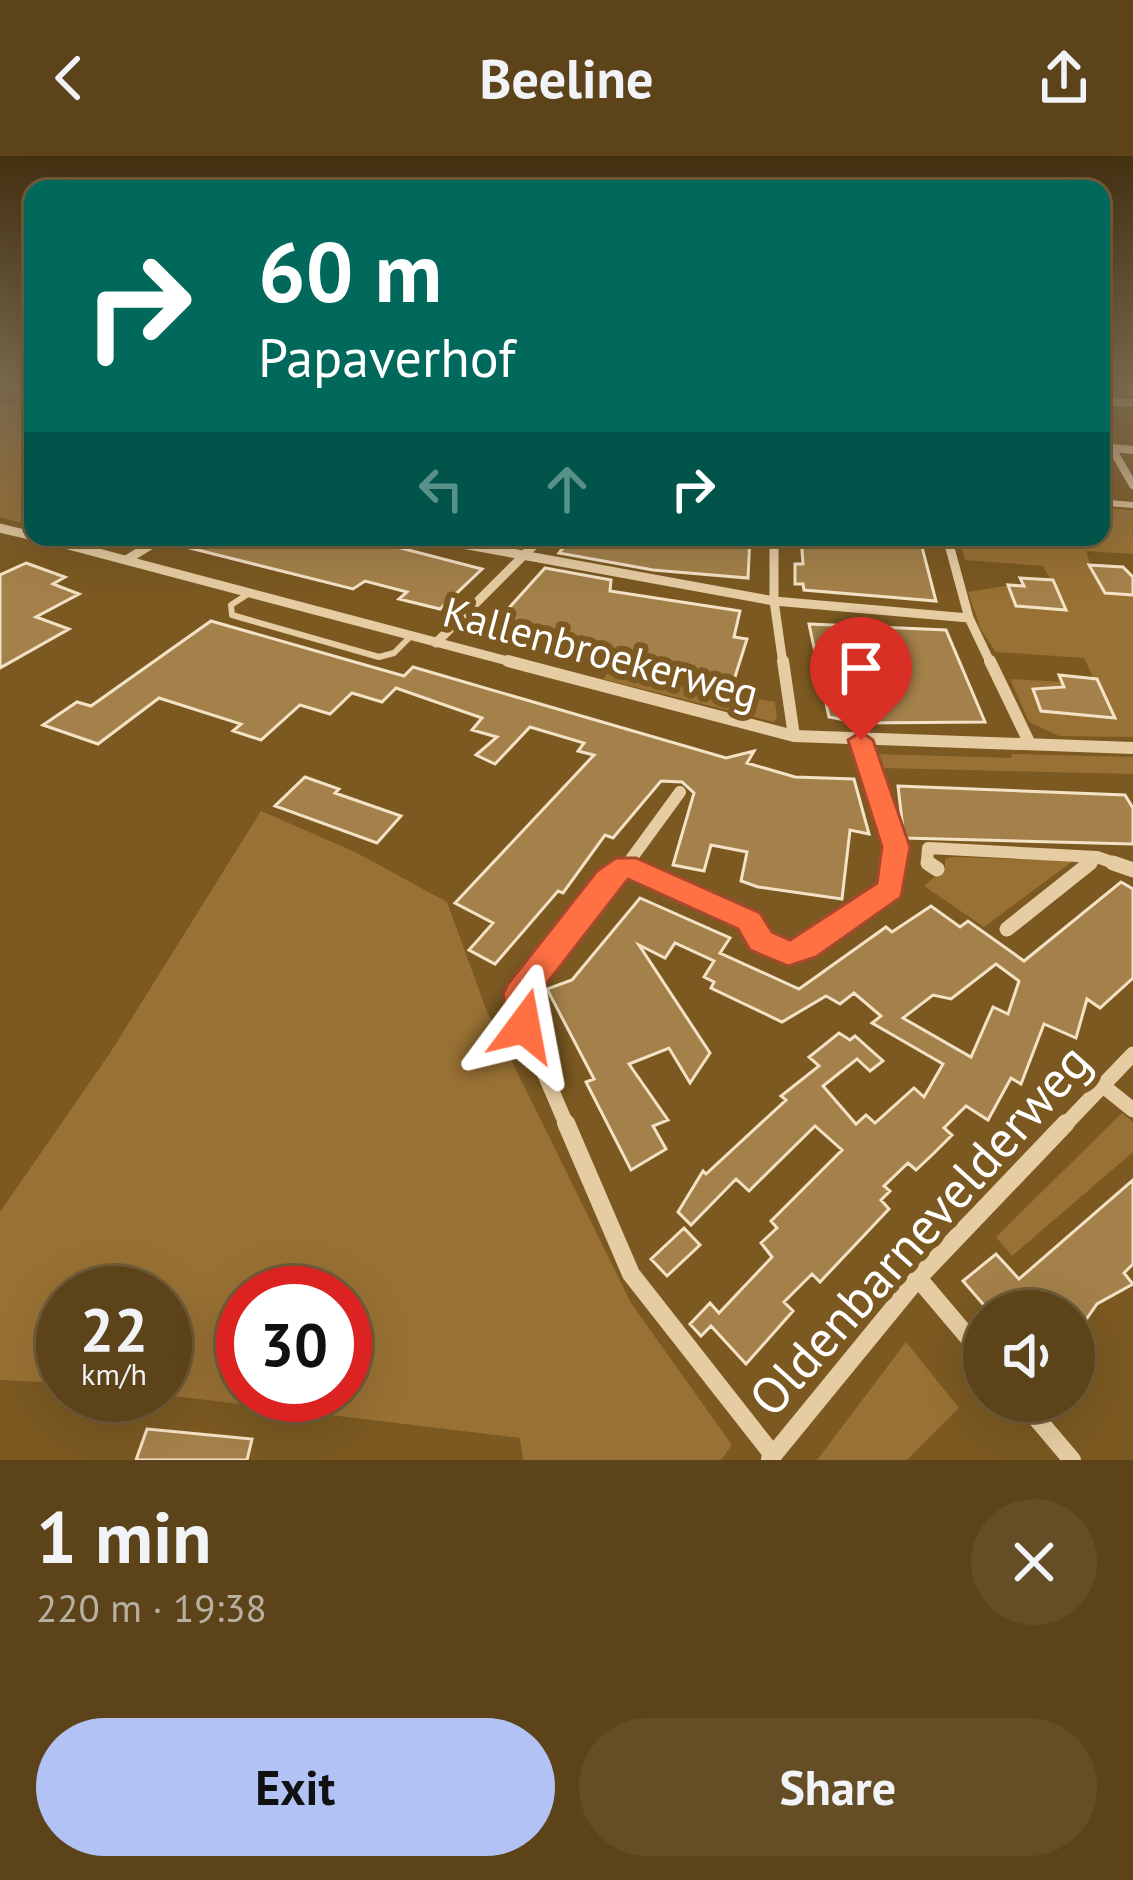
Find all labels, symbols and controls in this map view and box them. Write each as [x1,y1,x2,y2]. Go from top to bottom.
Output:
text: Beeline [480,43,653,113]
icon: back [36,45,102,111]
icon: share [1031,45,1097,111]
text: 60 m [258,216,442,325]
icon: right [60,228,216,384]
text: Papaverhof [258,322,515,392]
icon: left [408,456,474,522]
icon: ahead [534,456,600,522]
icon: right [660,456,726,522]
street label: Kallenbroekerweg [437,584,765,720]
pin [810,617,912,740]
icon: arrive [828,635,894,701]
position arrow [461,963,587,1089]
street label: Oldenbarnevelderweg [734,1029,1104,1429]
speed limit sign: 30 [216,1266,372,1422]
text: 22 [80,1290,148,1368]
map controls [963,1290,1095,1422]
button: sound [963,1290,1095,1422]
text: km/h [81,1354,147,1393]
text: 1 min [36,1490,212,1583]
button: close [971,1499,1097,1625]
text: 220 m · 19:38 [36,1582,267,1633]
button: Exit [36,1718,555,1856]
button: Share [579,1718,1097,1856]

